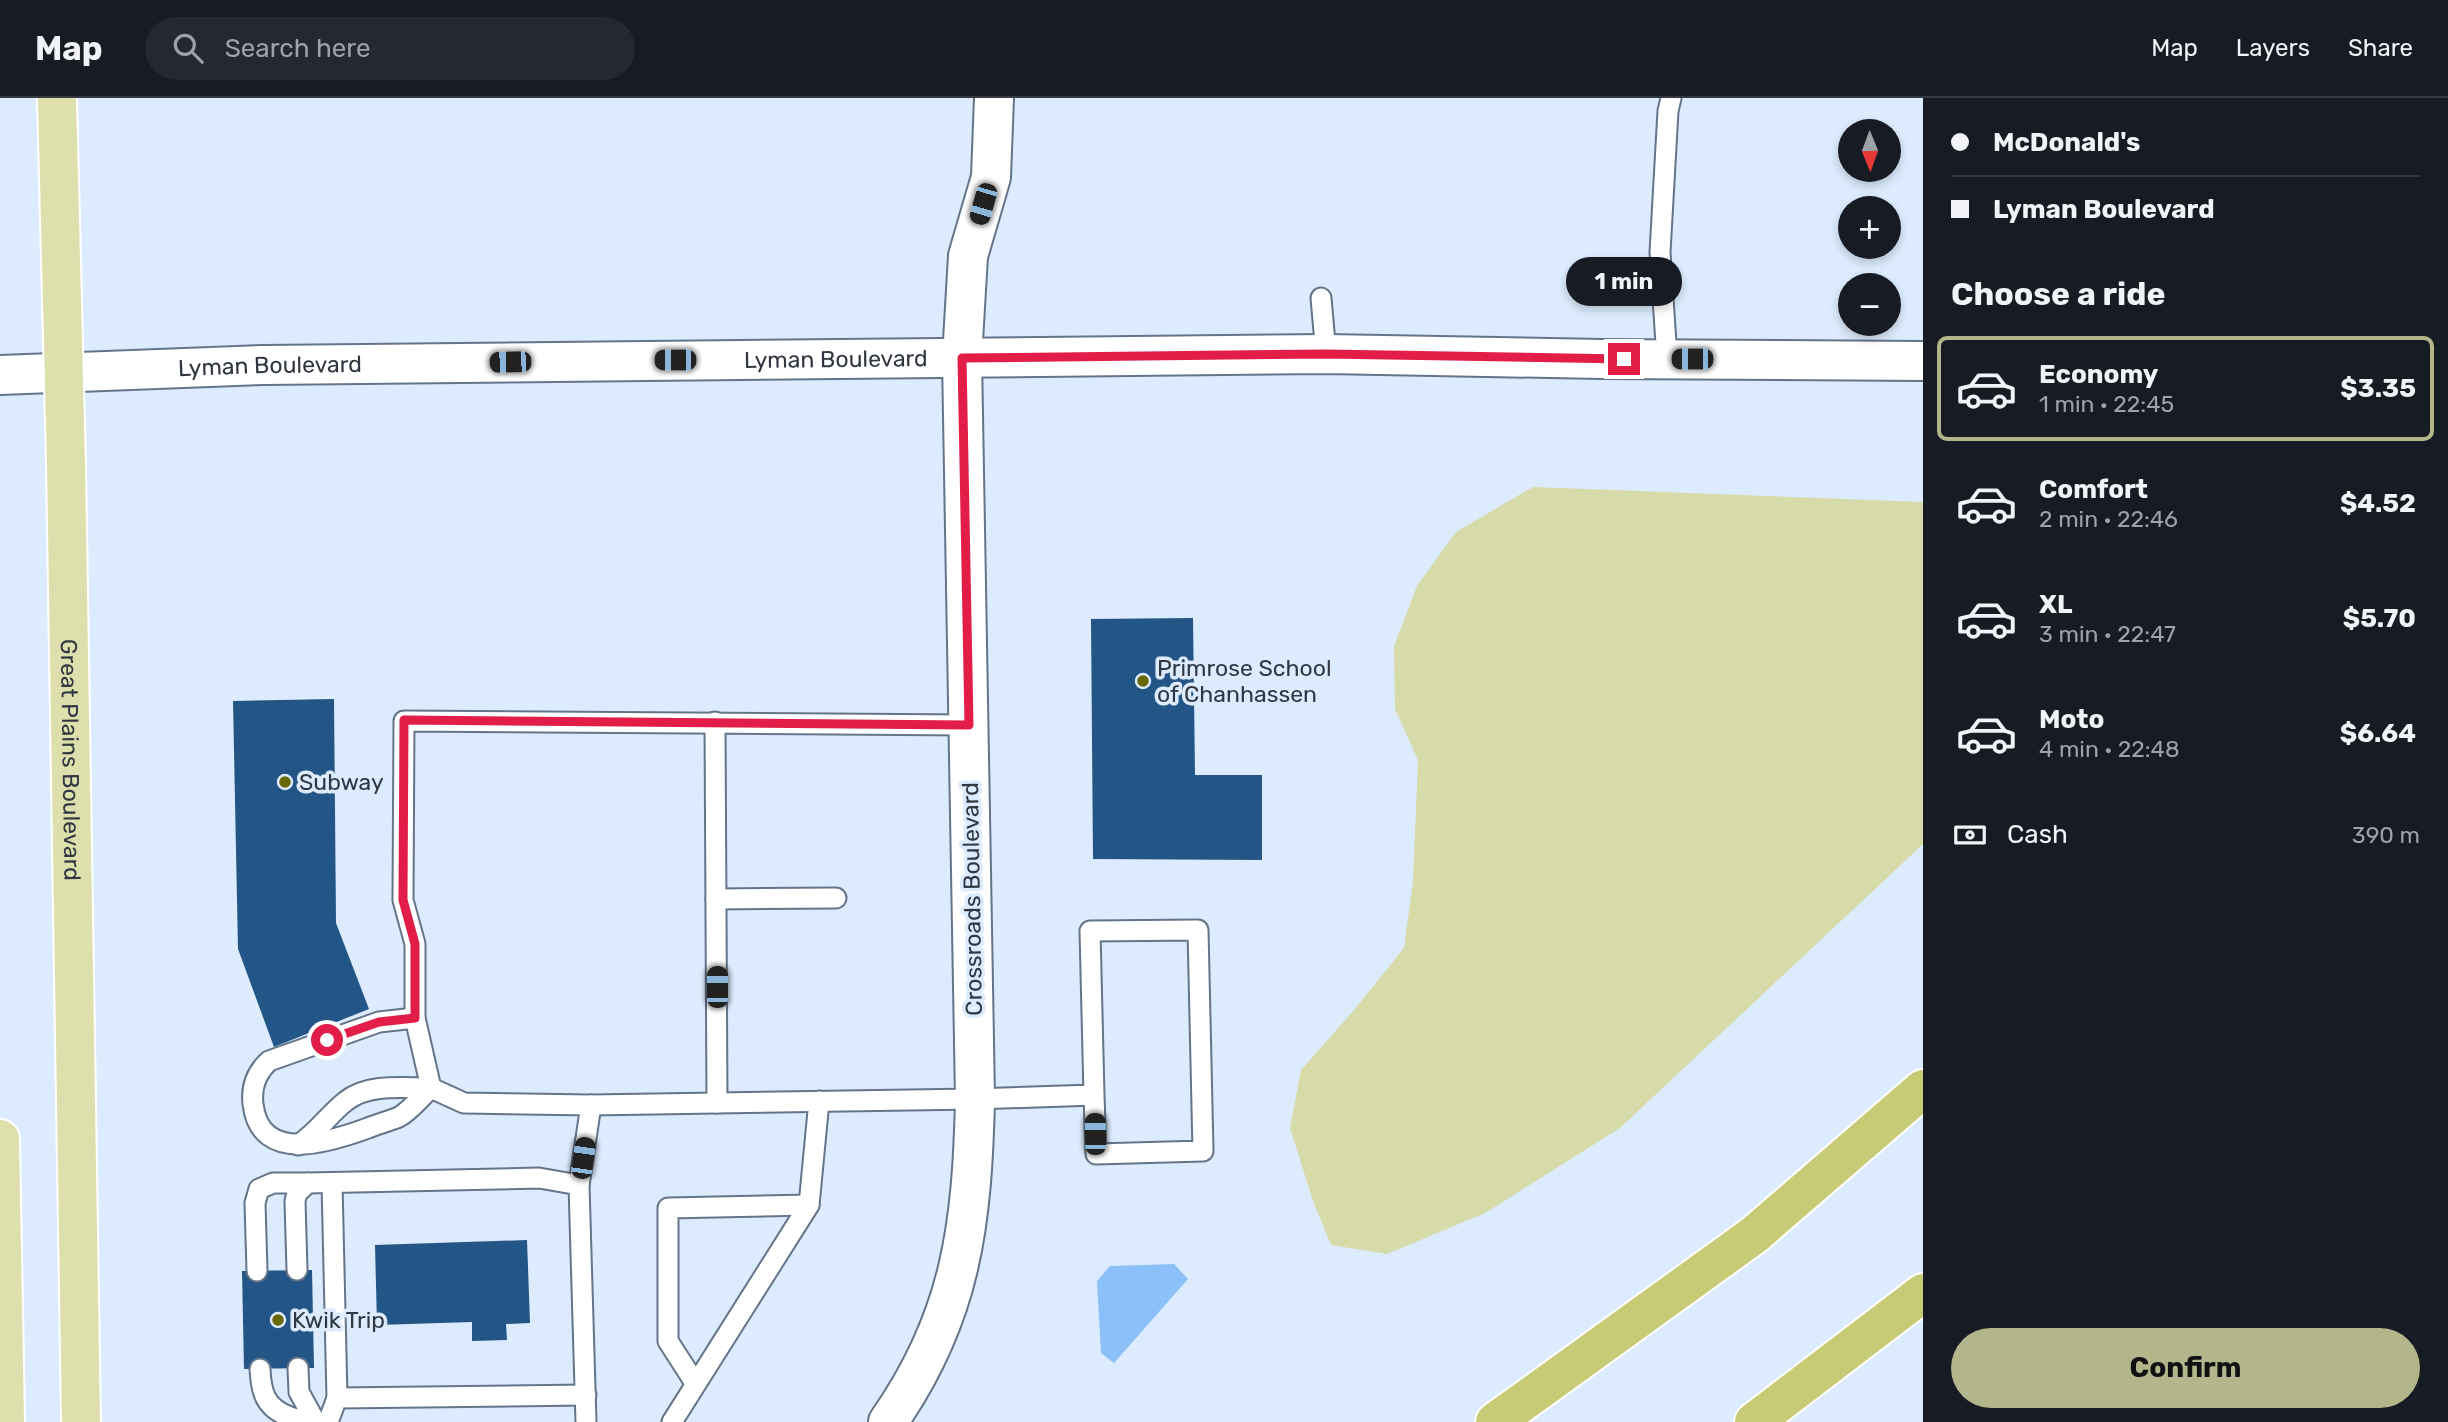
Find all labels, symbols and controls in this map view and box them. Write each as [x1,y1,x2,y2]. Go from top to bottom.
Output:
search box [145,17,635,80]
text: Map [35,29,103,68]
icon: search [169,29,207,67]
text: Search here [225,33,370,64]
text: Map [2151,34,2198,62]
text: Layers [2236,34,2310,62]
text: Share [2348,34,2413,62]
north arrow [1838,119,1900,182]
map controls [1838,119,1901,336]
text: McDonald's [1993,127,2141,158]
car [968,181,999,227]
text: Lyman Boulevard [1993,194,2215,225]
button: + [1838,196,1901,259]
callout: 1 min [1566,258,1682,306]
text: 1 min [1595,267,1653,295]
button: − [1838,273,1901,336]
text: Choose a ride [1951,275,2165,313]
route end [1608,343,1640,375]
street label: Lyman Boulevard [744,344,928,374]
car [1672,349,1714,370]
street label: Lyman Boulevard [177,350,362,382]
car [655,350,697,371]
car [489,351,532,373]
icon: car [1955,357,2018,420]
text: Economy [2039,359,2158,390]
text: $3.35 [2340,373,2416,404]
text: 1 min · 22:45 [2039,390,2174,418]
icon: car [1955,472,2018,535]
text: Comfort [2039,474,2148,505]
text: $4.52 [2340,488,2416,519]
text: 2 min · 22:46 [2039,505,2178,533]
icon: car [1955,587,2018,650]
text: XL [2039,589,2072,620]
text: $5.70 [2343,603,2416,634]
text: 3 min · 22:47 [2039,620,2176,648]
street label: Great Plains Boulevard [55,639,87,881]
place label: Primrose School of Chanhassen [1157,654,1331,708]
marker: Primrose School of Chanhassen [1135,673,1151,689]
icon: car [1955,702,2018,765]
text: Moto [2039,704,2104,735]
text: $6.64 [2340,718,2416,749]
text: 4 min · 22:48 [2039,735,2180,763]
place label: Subway [299,768,384,796]
marker: Subway [277,774,293,790]
street label: Crossroads Boulevard [956,782,988,1016]
icon: cash [1951,816,1989,854]
text: Cash [2007,819,2068,850]
text: 390 m [2352,821,2420,849]
car [707,966,728,1008]
route start [311,1024,343,1056]
car [1085,1113,1106,1155]
car [570,1136,597,1180]
place label: Kwik Trip [292,1306,385,1334]
marker: Kwik Trip [270,1312,286,1328]
button: Confirm [1951,1328,2420,1408]

